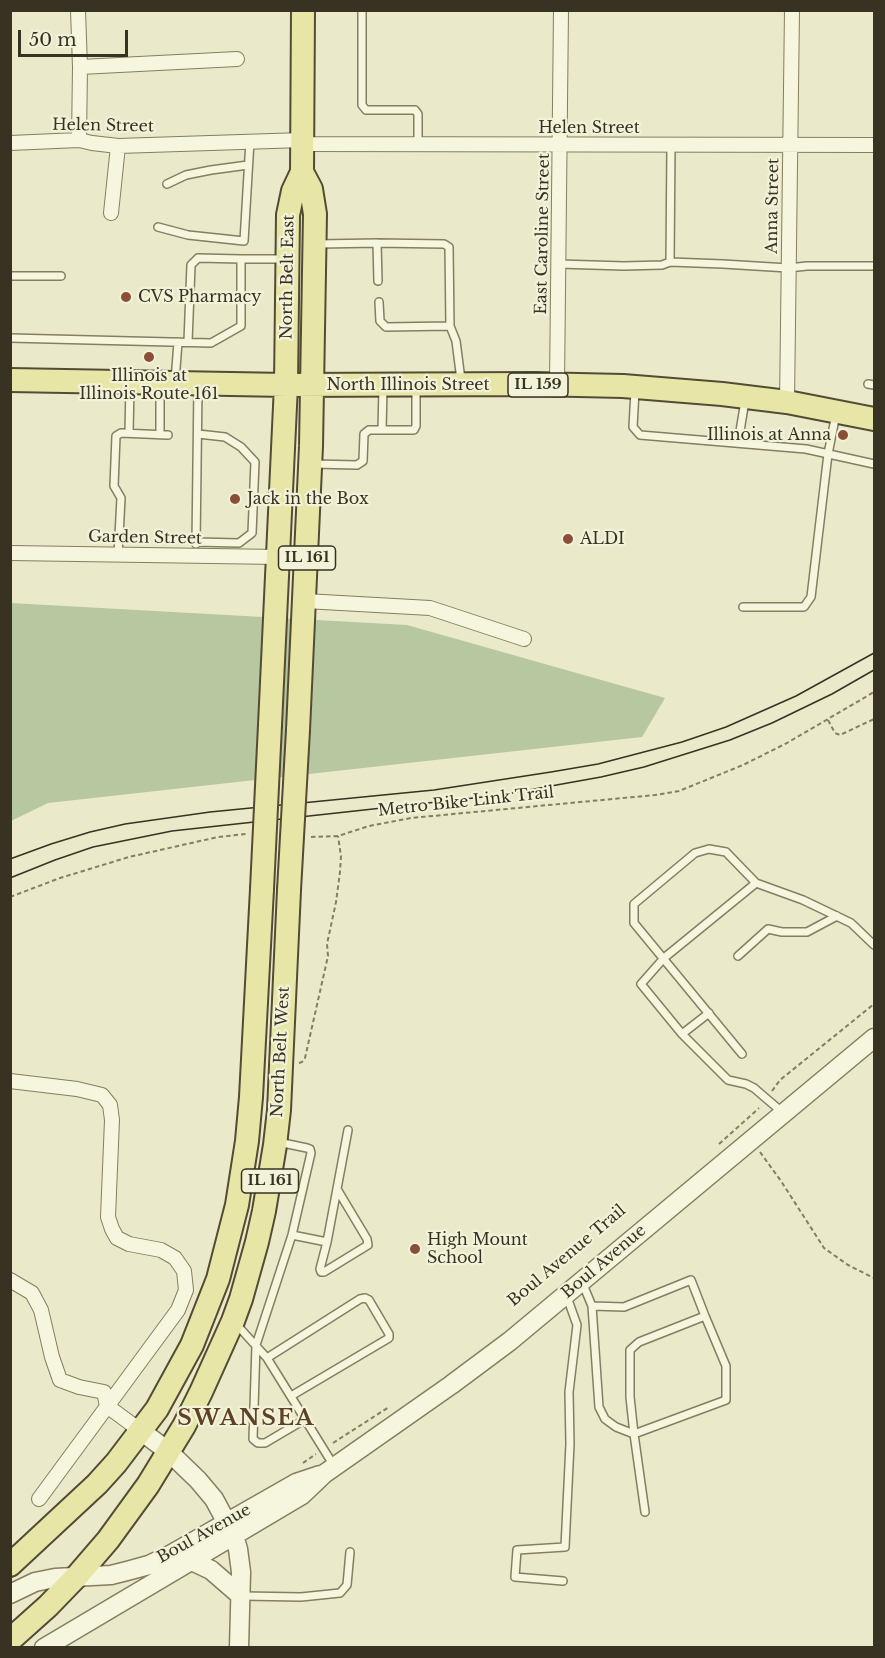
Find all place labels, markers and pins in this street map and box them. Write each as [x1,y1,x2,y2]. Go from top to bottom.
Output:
place label: CVS Pharmacy [138,287,261,307]
marker: CVS Pharmacy [119,290,133,304]
marker: Illinois at Illinois Route 161 [142,350,156,364]
place label: Illinois at Illinois Route 161 [79,366,219,404]
place label: Illinois at Anna [707,425,831,445]
marker: Illinois at Anna [836,428,850,442]
place label: Jack in the Box [247,489,369,509]
marker: Jack in the Box [228,492,242,506]
place label: ALDI [580,529,625,549]
marker: ALDI [561,532,575,546]
place label: High Mount School [427,1230,528,1268]
marker: High Mount School [408,1242,422,1256]

